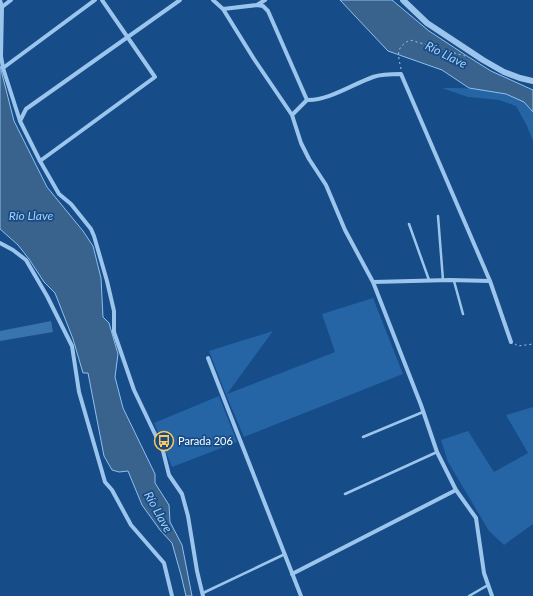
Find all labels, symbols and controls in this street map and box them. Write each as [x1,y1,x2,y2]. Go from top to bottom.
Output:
water label: Río Llave [423,38,470,71]
water label: Río Llave [9,208,54,223]
bus stop icon: Parada 206 [153,430,175,452]
place label: Parada 206 [178,434,233,447]
water label: Río Llave [141,489,176,535]

